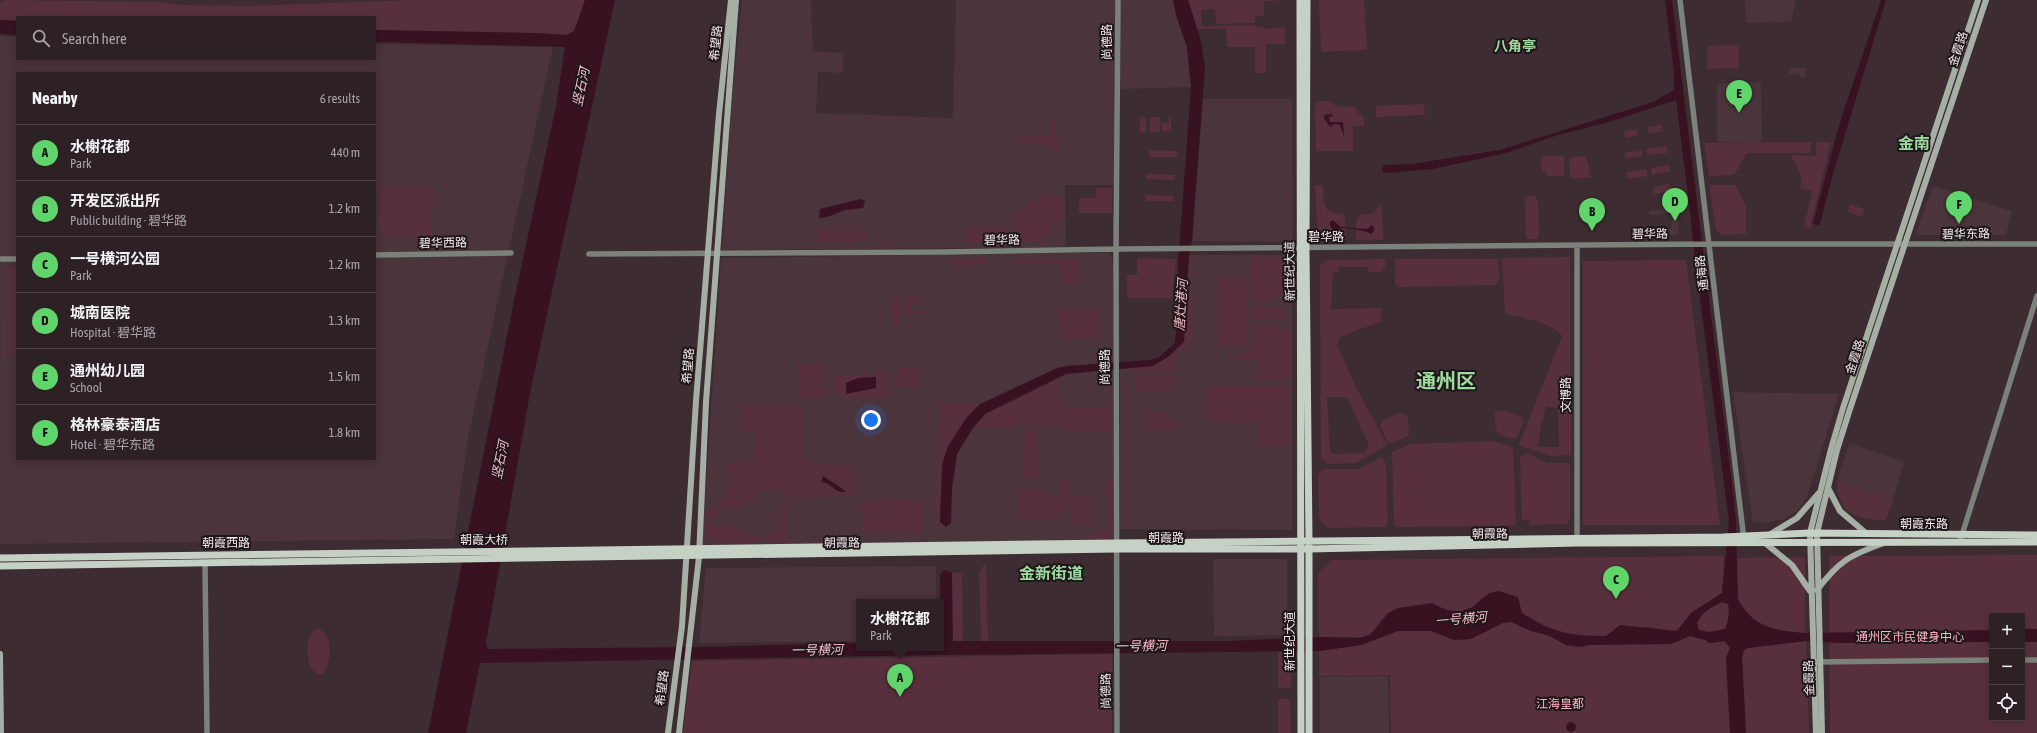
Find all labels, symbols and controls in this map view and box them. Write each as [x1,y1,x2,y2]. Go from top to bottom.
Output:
search box [16,16,376,60]
street label: 希望路 [707,24,725,62]
street label: 尚德路 [1100,24,1114,60]
icon: search [30,27,52,49]
text: Search here [62,30,127,47]
street label: 金霞路 [1946,30,1970,68]
district label: 八角亭 [1494,38,1536,54]
water label: 竖石河 [570,63,593,108]
pin: E [1726,80,1752,113]
text: Nearby [32,88,78,108]
text: 6 results [320,91,360,106]
district label: 金南 [1898,134,1930,152]
text: 水榭花都 [70,138,130,155]
text: A [42,145,48,160]
text: 440 m [331,145,360,160]
text: Park [70,156,92,171]
pin: D [1662,188,1688,221]
pin: F [1946,191,1972,224]
text: 开发区派出所 [70,192,160,209]
pin: B [1579,198,1605,231]
text: B [42,201,48,216]
text: 1.2 km [329,201,360,216]
text: Public building · 碧华路 [70,213,187,228]
street label: 碧华路 [1632,227,1668,241]
street label: 碧华东路 [1942,227,1990,241]
street label: 碧华路 [1308,230,1344,244]
street label: 碧华路 [984,233,1020,247]
street label: 碧华西路 [419,236,467,250]
street label: 新世纪大道 [1282,241,1298,301]
text: 一号横河公园 [70,250,160,267]
street label: 通海路 [1693,254,1711,292]
text: C [42,257,48,272]
text: 1.2 km [329,257,360,272]
text: Park [70,268,92,283]
water label: 唐灶港河 [1172,276,1191,331]
text: 城南医院 [70,304,130,321]
text: D [41,313,49,328]
text: 1.3 km [329,313,360,328]
text: Hospital · 碧华路 [70,325,156,340]
street label: 金霞路 [1843,338,1867,376]
street label: 希望路 [679,347,697,385]
street label: 尚德路 [1098,349,1112,385]
text: 通州幼儿园 [70,362,145,379]
text: E [42,369,48,384]
text: 1.5 km [329,369,360,384]
district label: 通州区 [1416,369,1476,392]
street label: 文博路 [1559,377,1573,413]
text: School [70,380,102,395]
your location [861,410,881,430]
text: 格林豪泰酒店 [70,416,160,433]
text: F [42,425,48,440]
text: 1.8 km [329,425,360,440]
water label: 竖石河 [489,436,512,481]
text: Hotel · 碧华东路 [70,437,155,452]
street label: 朝霞东路 [1900,517,1948,531]
street label: 朝霞路 [1472,527,1508,541]
street label: 朝霞路 [1148,531,1184,545]
street label: 朝霞大桥 [460,533,508,547]
street label: 朝霞西路 [202,536,250,550]
street label: 朝霞路 [824,536,860,550]
district label: 金新街道 [1019,564,1083,582]
pin: C [1603,566,1629,599]
popup [856,599,944,651]
water label: 一号横河 [1434,609,1491,629]
text: 水榭花都 [870,610,930,627]
street label: 新世纪大道 [1283,611,1297,671]
map controls [1989,613,2025,721]
button: + [1989,613,2025,649]
text: Park [870,628,892,643]
park label: 通州区市民健身中心 [1856,630,1964,644]
water label: 一号横河 [1115,638,1170,654]
water label: 一号横河 [791,642,846,658]
button: − [1989,649,2025,685]
street label: 金霞路 [1801,660,1817,696]
pin: A [887,664,913,697]
street label: 希望路 [653,669,671,707]
street label: 尚德路 [1099,673,1113,709]
button: locate [1989,685,2025,721]
park label: 江海皇都 [1536,697,1584,711]

